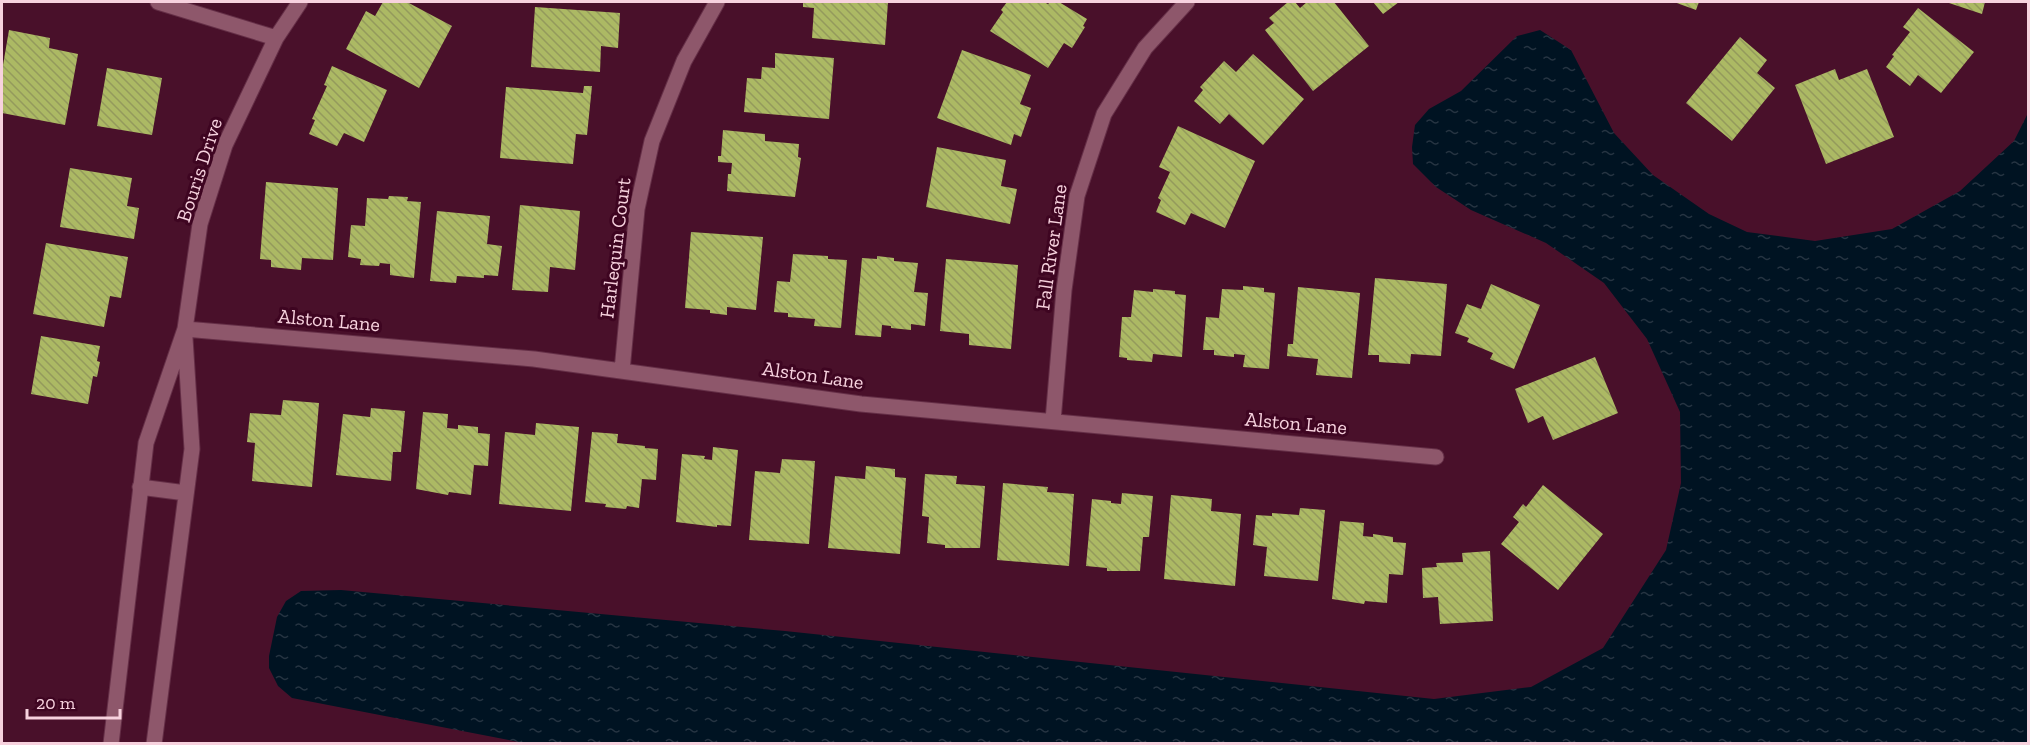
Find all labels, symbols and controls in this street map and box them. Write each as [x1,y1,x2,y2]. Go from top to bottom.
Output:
street label: Bouris Drive [171,115,227,225]
street label: Harlequin Court [594,176,636,320]
street label: Fall River Lane [1030,183,1072,311]
street label: Alston Lane [277,304,381,336]
street label: Alston Lane [761,356,865,394]
street label: Alston Lane [1244,407,1348,439]
scale bar [27,682,120,720]
text: 20 m [36,692,76,714]

